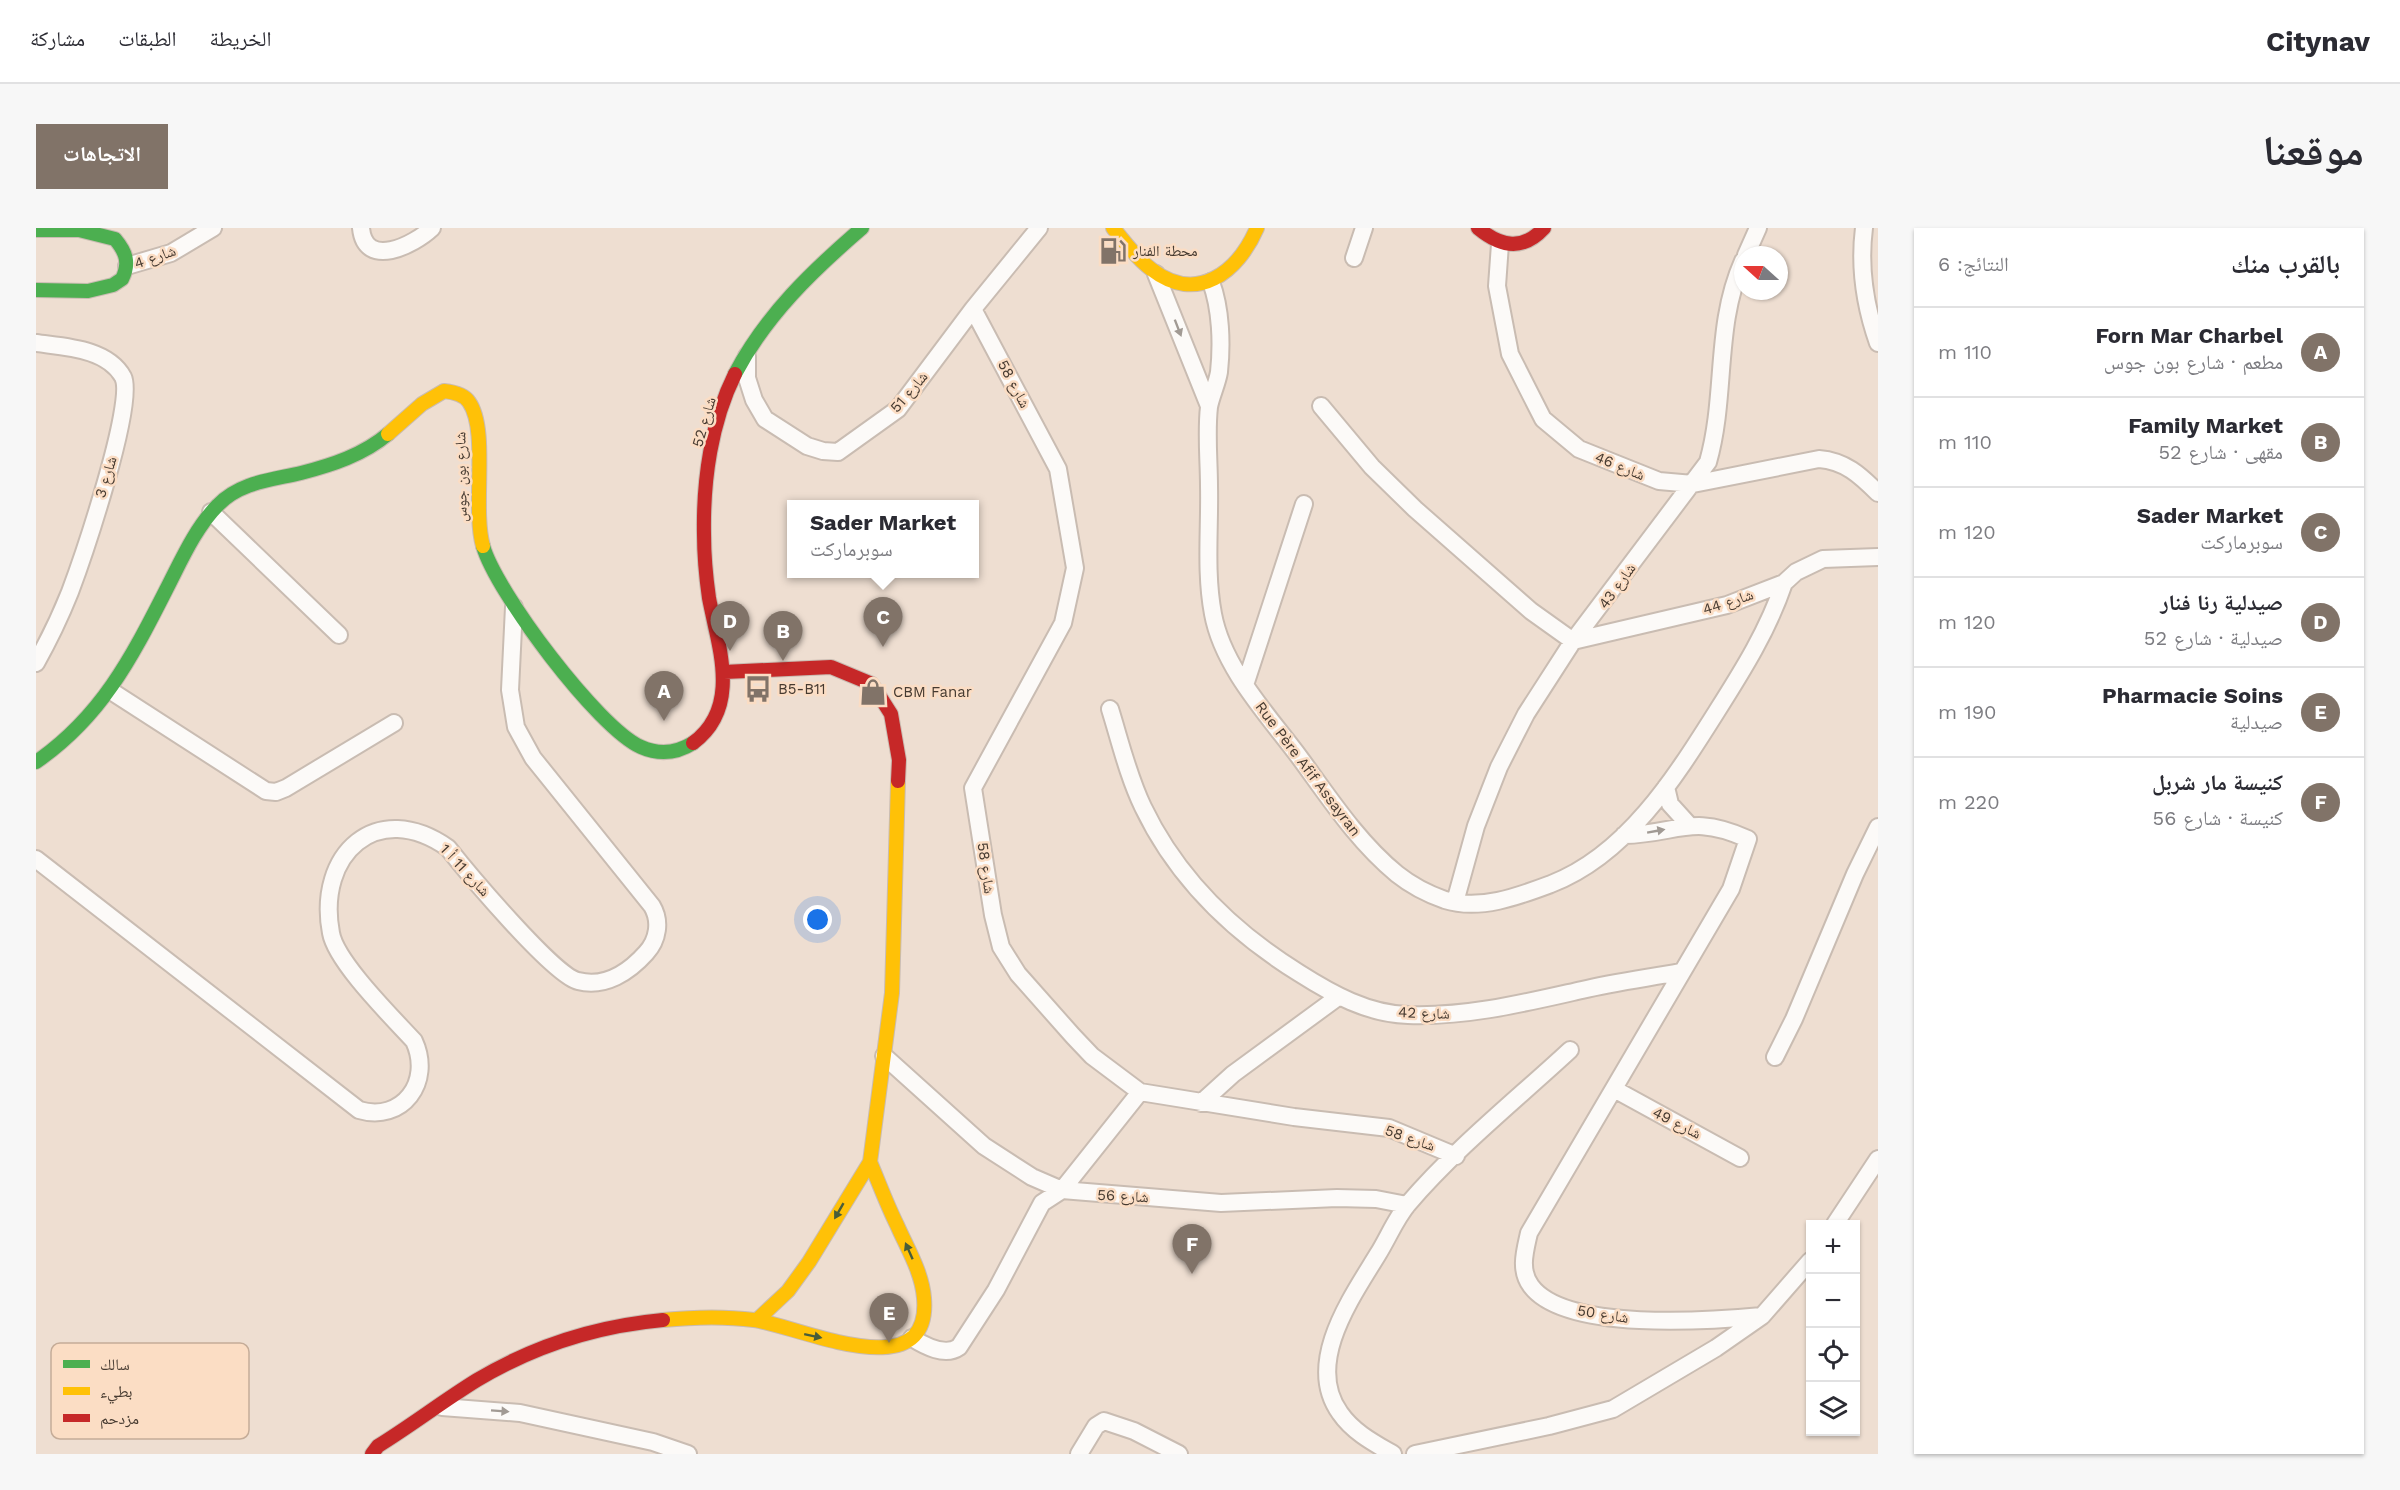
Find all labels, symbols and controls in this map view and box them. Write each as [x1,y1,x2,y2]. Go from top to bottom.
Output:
text: Citynav [2266,25,2370,58]
text: مشاركة [30,26,85,51]
text: الطبقات [118,26,177,51]
text: الخريطة [210,26,271,51]
button: الاتجاهات [36,124,168,189]
text: موقعنا [2263,126,2364,175]
fuel station icon: محطة الفنار [1098,236,1128,266]
street label: شارع 4 [132,241,179,273]
place label: محطة الفنار [1132,242,1198,260]
north arrow [1734,246,1788,300]
text: بالقرب منك [2231,249,2340,279]
text: النتائج: 6 [1938,252,2009,276]
one-way arrow [1174,319,1183,337]
text: Forn Mar Charbel [2095,323,2283,348]
text: 110 m [1938,340,1992,364]
text: A [2314,340,2327,364]
text: مطعم · شارع بون جوس [2104,350,2283,374]
street label: شارع 58 [993,357,1034,412]
street label: شارع 51 [886,368,932,417]
street label: شارع 52 [688,395,721,449]
text: Family Market [2128,413,2283,438]
text: 110 m [1938,430,1992,454]
text: B [2314,430,2327,454]
street label: شارع بون جوس [451,431,472,522]
text: مقهى · شارع 52 [2158,440,2283,464]
street label: شارع 46 [1592,448,1648,485]
street label: شارع 3 [91,454,122,500]
popup [787,500,979,578]
text: Sader Market [2137,503,2283,528]
text: Sader Market [810,510,956,535]
text: 120 m [1938,520,1996,544]
text: C [2314,520,2327,544]
text: سوبرماركت [2200,530,2283,554]
text: سوبرماركت [810,537,893,561]
street label: شارع 43 [1595,560,1640,613]
street label: شارع 44 [1700,585,1756,620]
text: صيدلية رنا فنار [2160,590,2283,615]
pin: C [864,598,902,647]
pin: D [710,602,750,651]
text: 120 m [1938,610,1996,634]
text: D [2313,610,2328,634]
pin: B [764,612,802,661]
text: صيدلية · شارع 52 [2144,626,2283,650]
pin: A [644,672,684,721]
bus stop icon: B5-B11 [743,674,773,704]
shop icon: CBM Fanar [858,677,888,707]
place label: B5-B11 [778,680,826,698]
place label: CBM Fanar [893,683,972,701]
text: Pharmacie Soins [2102,683,2283,708]
street label: Rue Père Afif Assayran [1251,698,1365,840]
text: 190 m [1938,700,1996,724]
text: E [2314,700,2327,724]
text: صيدلية [2230,710,2283,734]
text: كنيسة مار شربل [2152,770,2283,795]
text: 220 m [1938,790,2000,814]
text: F [2314,790,2327,814]
text: كنيسة · شارع 56 [2153,806,2283,830]
one-way arrow [1647,826,1666,835]
street label: شارع 11 أ 1 [436,840,494,901]
street label: شارع 58 [973,841,999,895]
your location [803,905,832,934]
street label: شارع 42 [1398,1003,1450,1024]
street label: شارع 49 [1649,1103,1704,1144]
street label: شارع 58 [1382,1121,1437,1156]
street label: شارع 56 [1097,1186,1149,1207]
one-way arrow [834,1203,845,1219]
map controls [1806,1220,1860,1436]
button: + [1806,1220,1860,1274]
pin: F [1172,1224,1212,1274]
one-way arrow [904,1243,913,1260]
button: − [1806,1274,1860,1328]
pin: E [870,1294,908,1343]
street label: شارع 50 [1576,1301,1630,1328]
button: locate [1806,1328,1860,1382]
one-way arrow [804,1332,823,1341]
legend [51,1343,249,1439]
text: سالك [100,1355,130,1374]
text: بطيء [100,1382,132,1404]
button: layers [1806,1382,1860,1436]
one-way arrow [491,1407,510,1416]
text: مزدحم [100,1409,139,1429]

